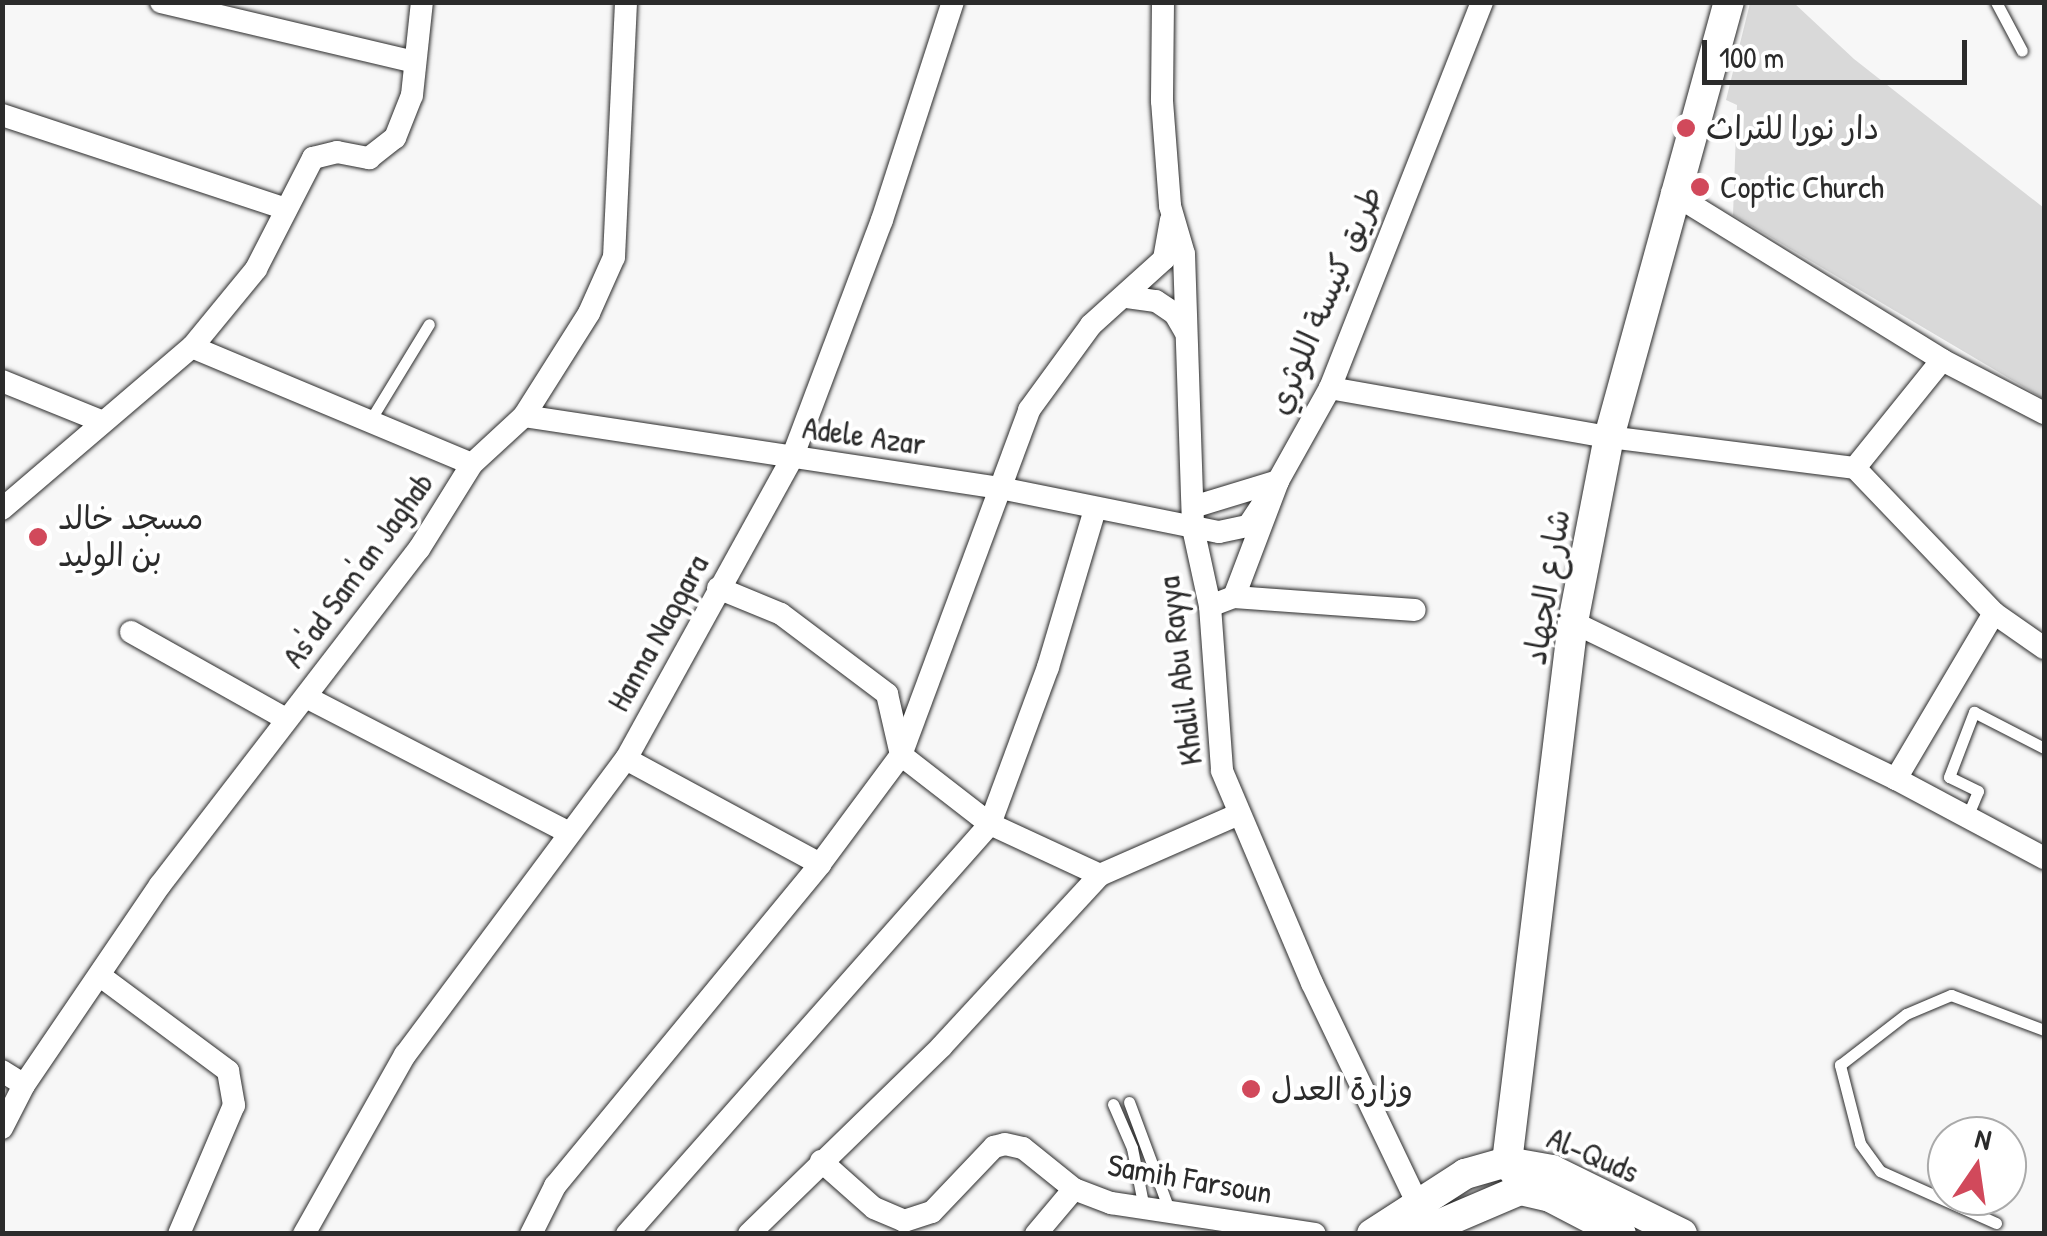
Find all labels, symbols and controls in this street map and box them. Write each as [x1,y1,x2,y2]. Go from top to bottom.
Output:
scale bar [1707,20,1972,82]
text: 100 m [1719,37,1784,77]
place label: دار نورا للتراث [1706,109,1879,147]
marker: دار نورا للتراث [1675,117,1697,139]
place label: Coptic Church [1720,168,1884,206]
marker: Coptic Church [1689,176,1711,198]
street label: طريق كنيسة اللوثري [1260,180,1390,420]
street label: Adele Azar [800,408,928,464]
street label: As'ad Sam'an Jaghab [274,465,442,675]
place label: مسجد خالد بن الوليد [58,500,203,575]
street label: شارع الجهاد [1516,506,1578,668]
marker: مسجد خالد بن الوليد [27,526,49,548]
street label: Hanna Naqqara [599,548,717,718]
street label: Khalil Abu Rayya [1149,574,1211,768]
place label: وزارة العدل [1271,1070,1413,1108]
marker: وزارة العدل [1240,1078,1262,1100]
north arrow [1927,1116,2027,1216]
street label: Al-Quds [1541,1119,1645,1191]
text: N [1972,1119,1995,1159]
street label: Samih Farsoun [1105,1146,1275,1212]

